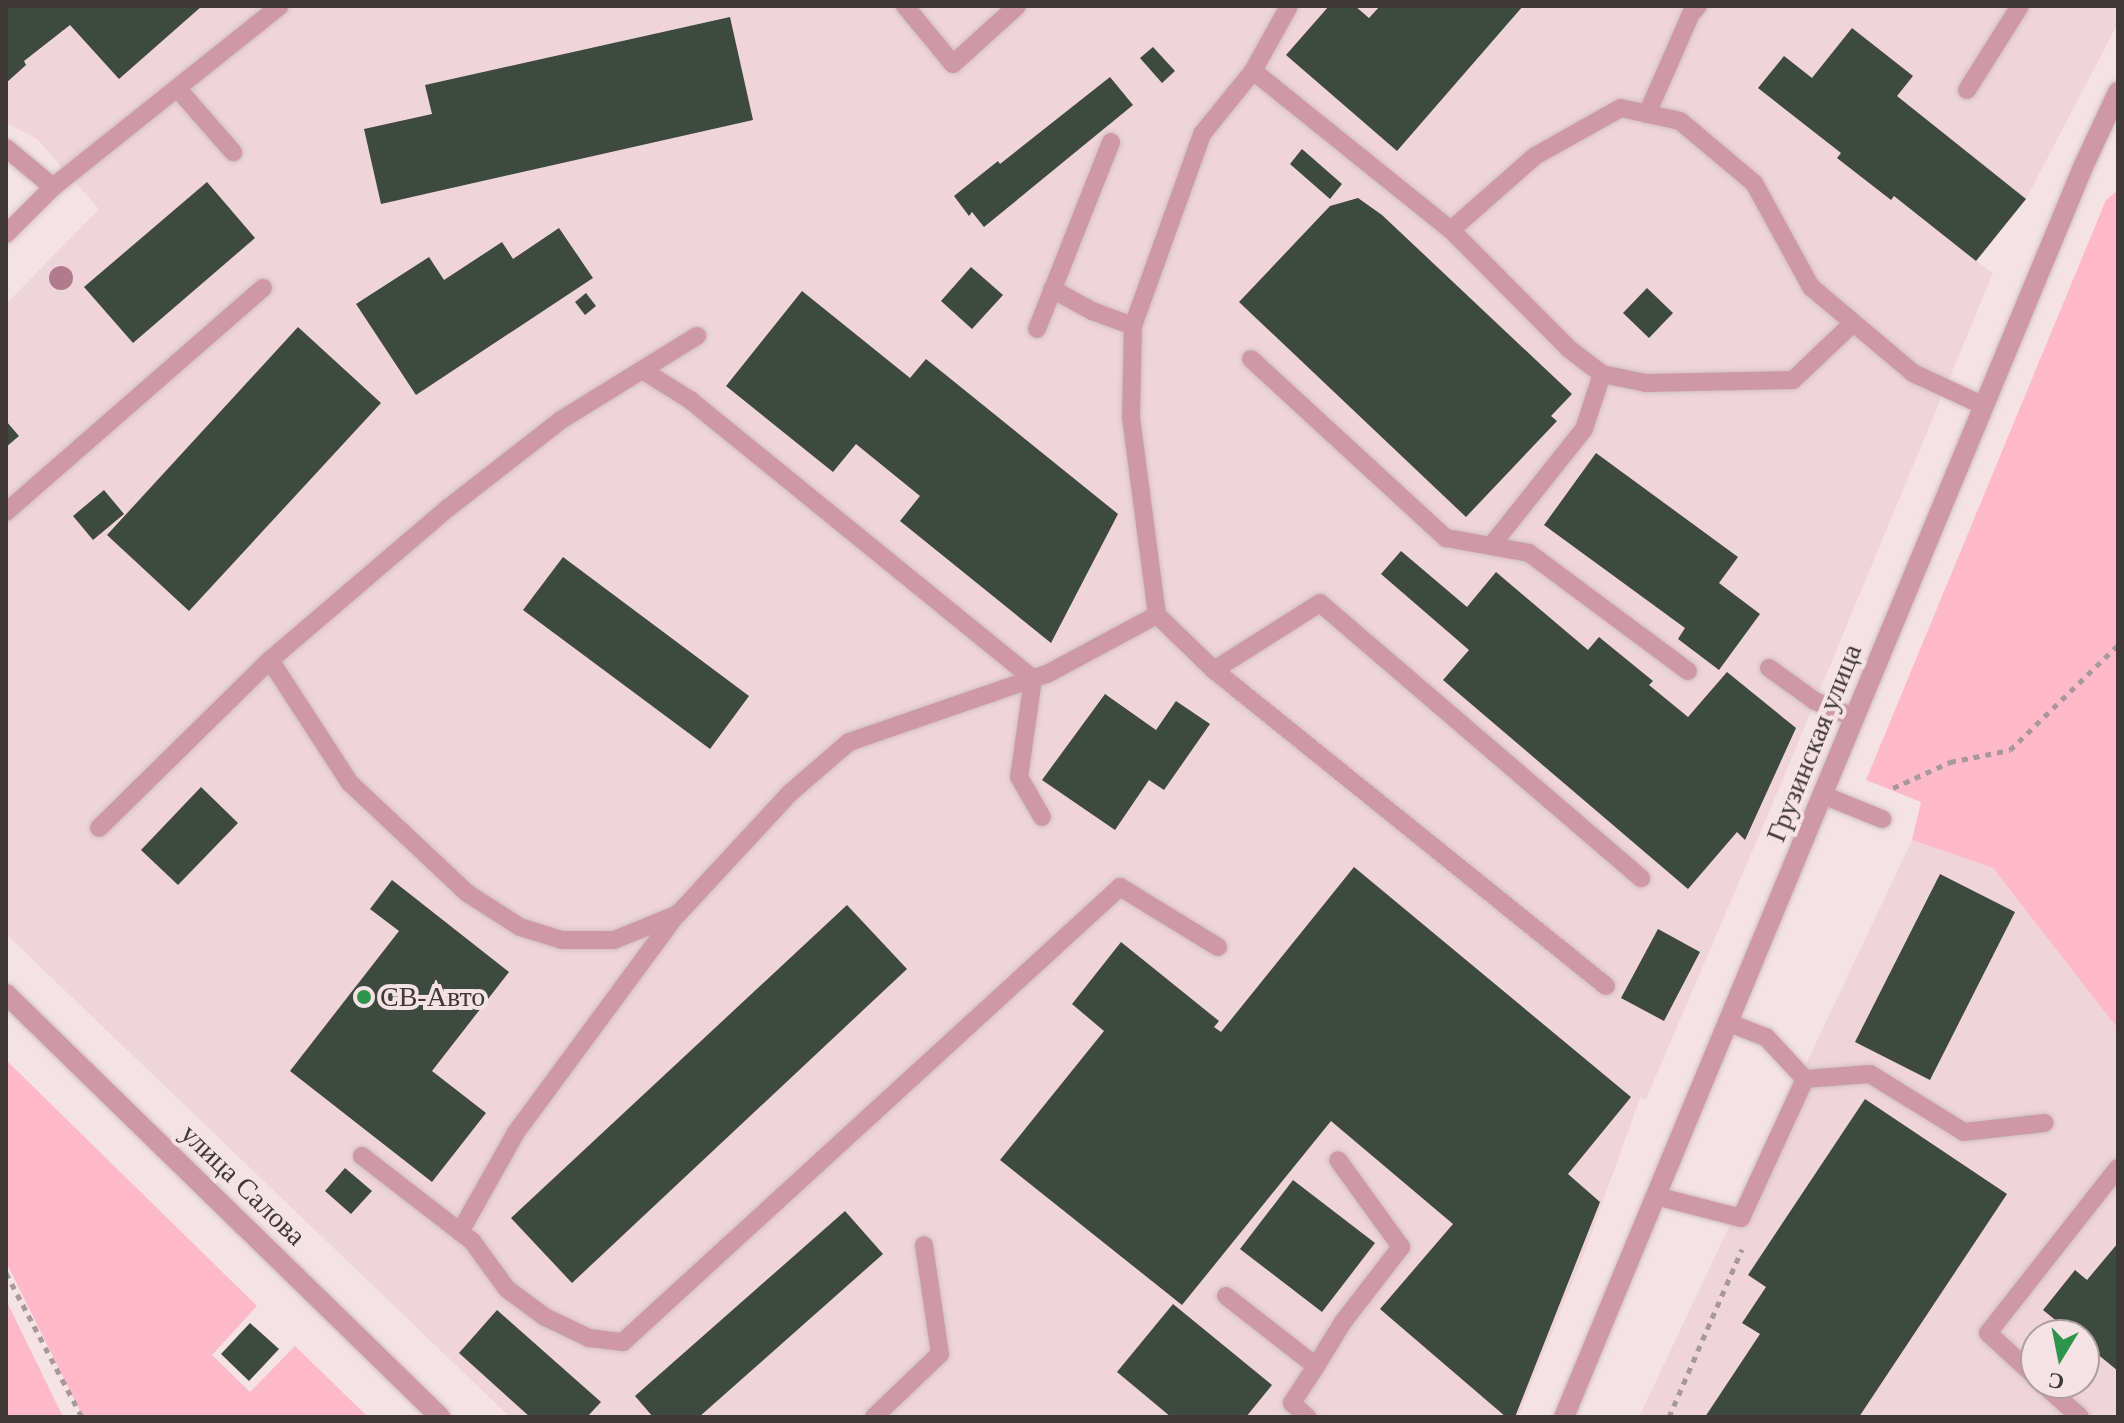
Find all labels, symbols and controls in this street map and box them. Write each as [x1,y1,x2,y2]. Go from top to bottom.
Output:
street label: Грузинская улица [1759,639,1869,847]
place label: СВ-Авто [380,980,485,1014]
marker: СВ-Авто [355,988,373,1006]
street label: улица Салова [174,1117,312,1253]
north arrow [2020,1319,2100,1399]
text: С [2046,1367,2066,1395]

